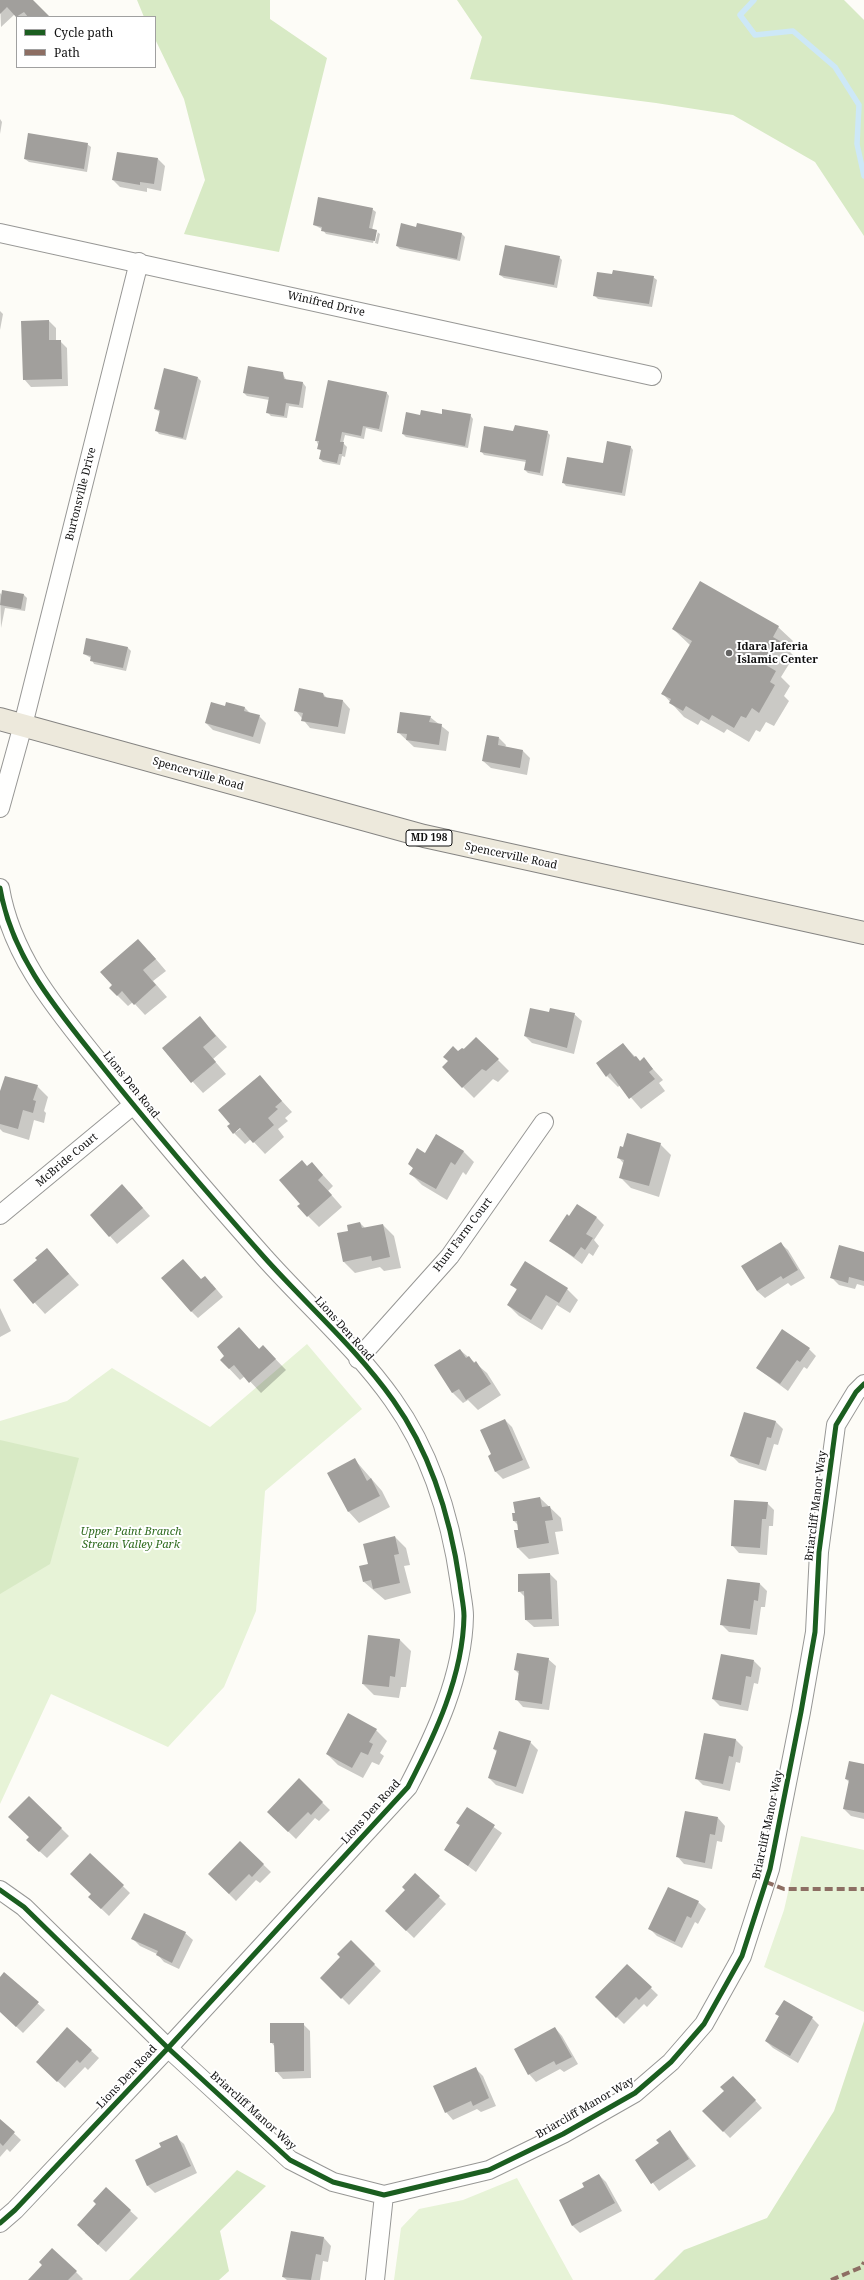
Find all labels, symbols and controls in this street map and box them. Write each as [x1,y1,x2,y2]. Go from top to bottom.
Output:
legend [16,16,156,68]
text: Cycle path [54,24,113,41]
text: Path [54,44,80,61]
street label: Winifred Drive [286,289,366,319]
street label: Burtonsville Drive [63,446,99,542]
place label: Idara Jaferia Islamic Center [737,640,818,666]
marker: Idara Jaferia Islamic Center [724,648,734,658]
street label: Spencerville Road [151,755,245,793]
road number: MD 198 [406,830,452,846]
street label: Spencerville Road [464,840,558,872]
street label: Lions Den Road [100,1049,162,1121]
street label: McBride Court [34,1130,100,1190]
street label: Hunt Farm Court [431,1195,495,1275]
street label: Lions Den Road [312,1294,376,1364]
street label: Briarcliff Manor Way [803,1450,829,1562]
park label: Upper Paint Branch Stream Valley Park [80,1525,182,1551]
street label: Briarcliff Manor Way [750,1769,786,1881]
street label: Lions Den Road [339,1777,403,1847]
street label: Lions Den Road [94,2043,160,2111]
street label: Briarcliff Manor Way [207,2069,299,2153]
street label: Briarcliff Manor Way [534,2074,636,2142]

